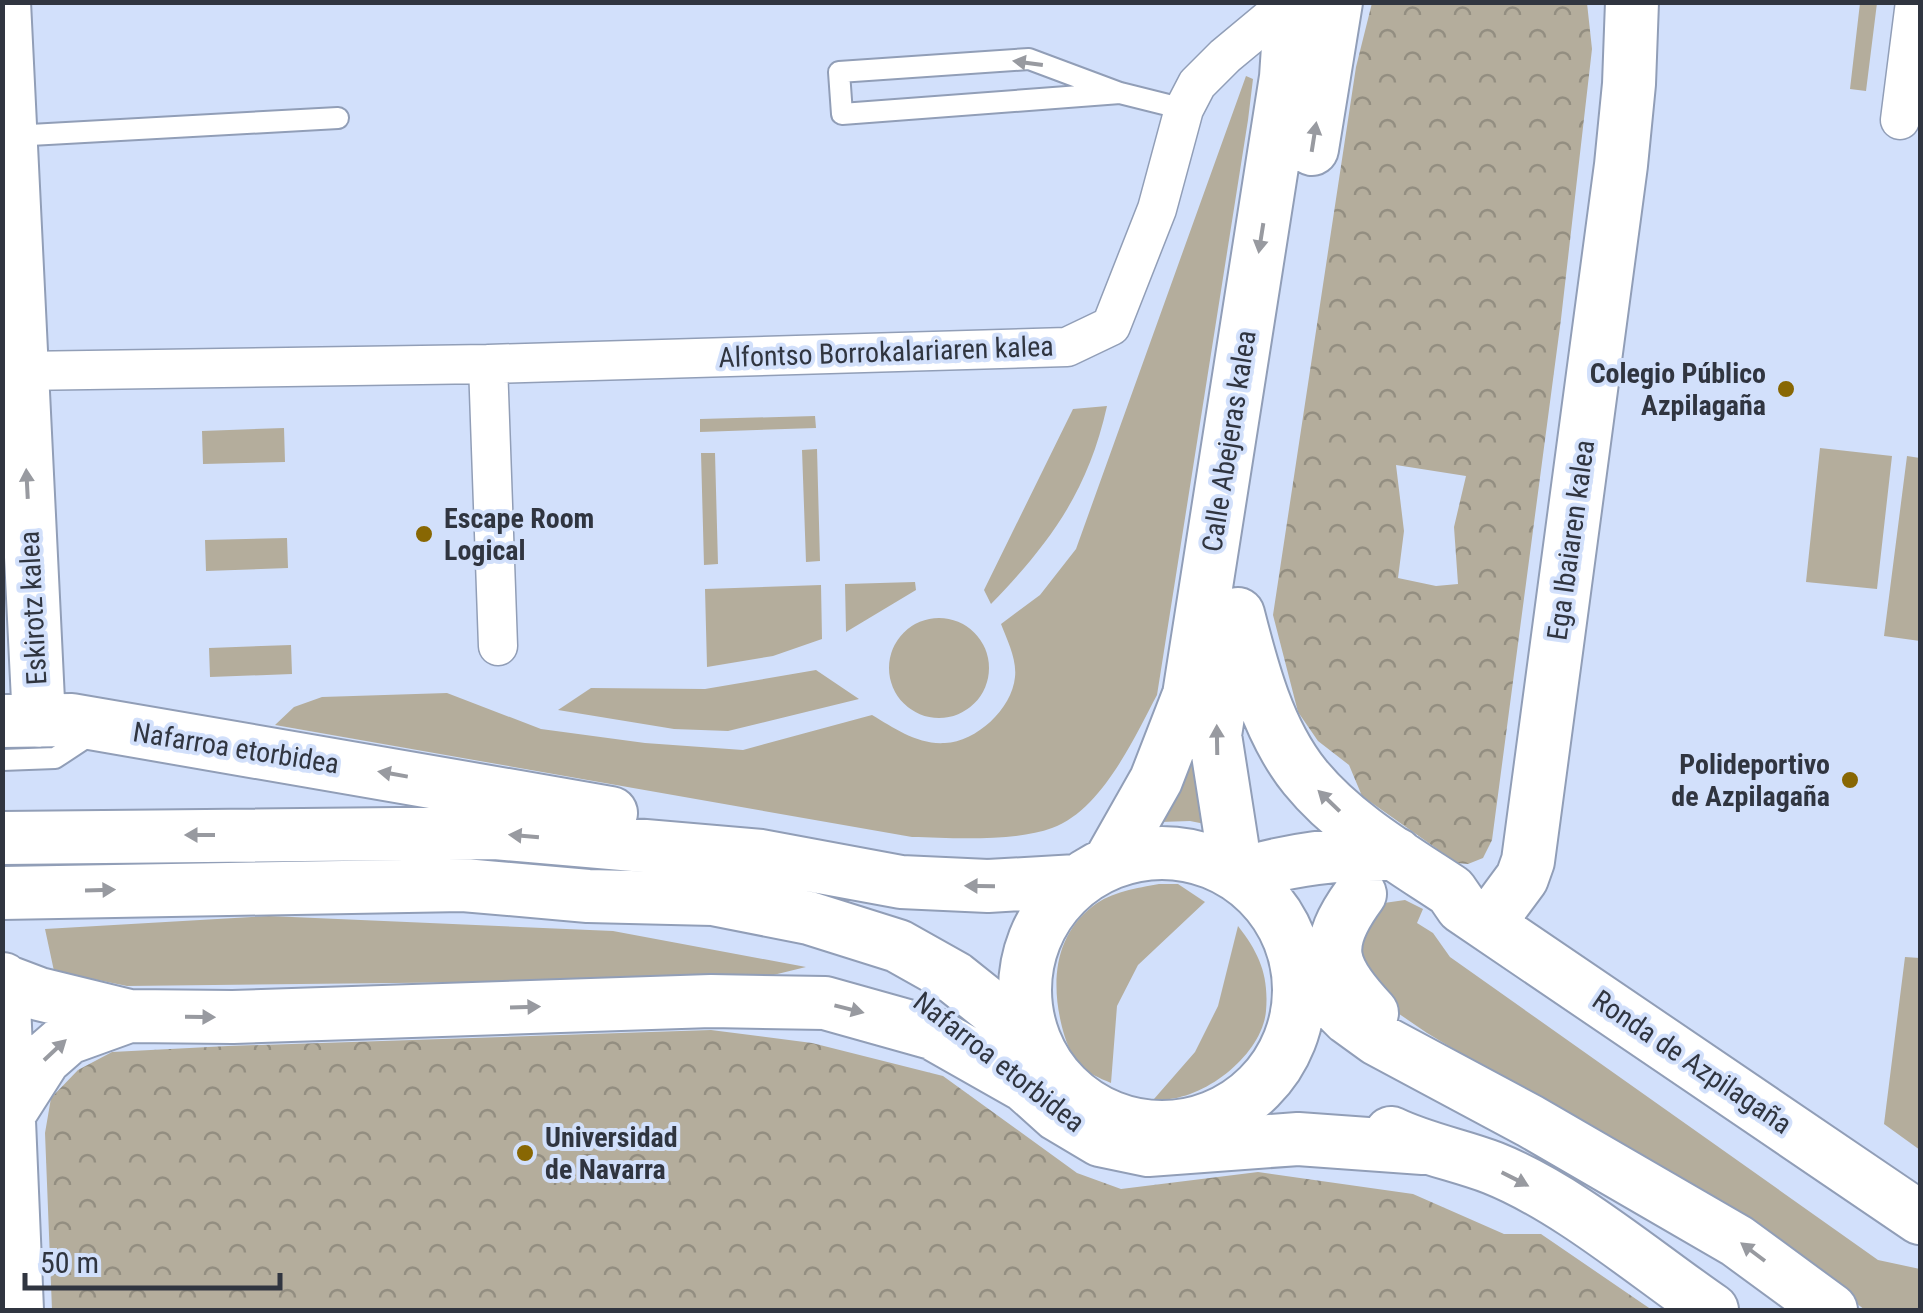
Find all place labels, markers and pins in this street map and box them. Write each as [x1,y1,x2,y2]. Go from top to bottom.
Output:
place label: Colegio Público Azpilagaña [1590,357,1766,422]
marker: Colegio Público Azpilagaña [1775,378,1797,400]
place label: Escape Room Logical [444,502,594,567]
marker: Escape Room Logical [413,523,435,545]
place label: Polideportivo de Azpilagaña [1671,748,1830,813]
marker: Polideportivo de Azpilagaña [1839,769,1861,791]
place label: Universidad de Navarra [545,1121,678,1186]
marker: Universidad de Navarra [514,1142,536,1164]

